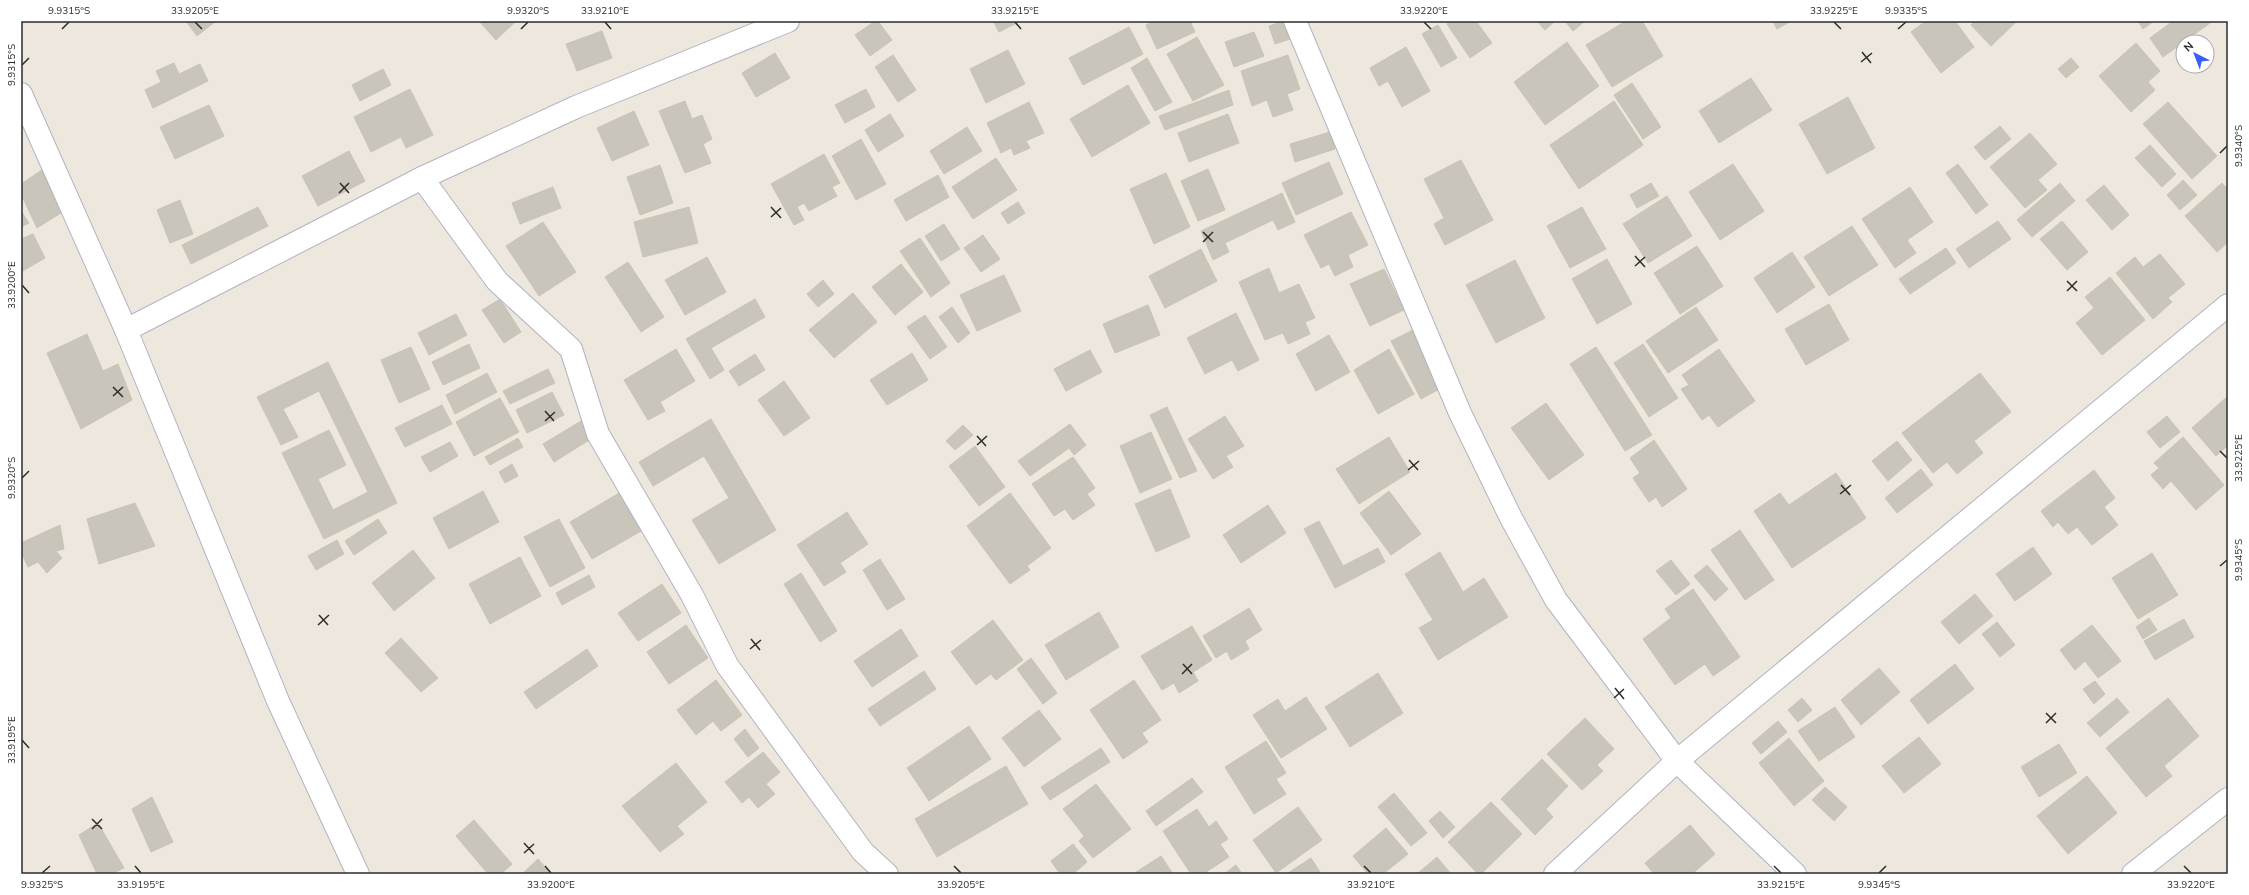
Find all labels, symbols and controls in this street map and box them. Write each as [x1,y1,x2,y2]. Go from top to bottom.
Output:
text: 9.9315°S [48,4,90,18]
text: 33.9205°E [171,4,219,18]
text: 9.9320°S [507,4,549,18]
text: 33.9210°E [581,4,629,18]
text: 33.9215°E [991,4,1039,18]
text: 33.9220°E [1400,4,1448,18]
text: 33.9225°E [1810,4,1858,18]
text: 9.9335°S [1885,4,1927,18]
north arrow [2175,34,2215,74]
text: N [2181,39,2197,55]
text: 9.9315°S [5,44,19,86]
text: 9.9340°S [2232,125,2246,167]
text: 33.9200°E [5,261,19,309]
text: 33.9225°E [2232,434,2246,482]
text: 9.9320°S [5,457,19,499]
text: 9.9345°S [2232,539,2246,581]
text: 33.9195°E [5,716,19,764]
text: 9.9325°S [21,878,63,892]
text: 33.9195°E [117,878,165,892]
text: 33.9200°E [527,878,575,892]
text: 33.9205°E [937,878,985,892]
text: 33.9210°E [1347,878,1395,892]
text: 33.9215°E [1757,878,1805,892]
text: 9.9345°S [1858,878,1900,892]
text: 33.9220°E [2167,878,2215,892]

